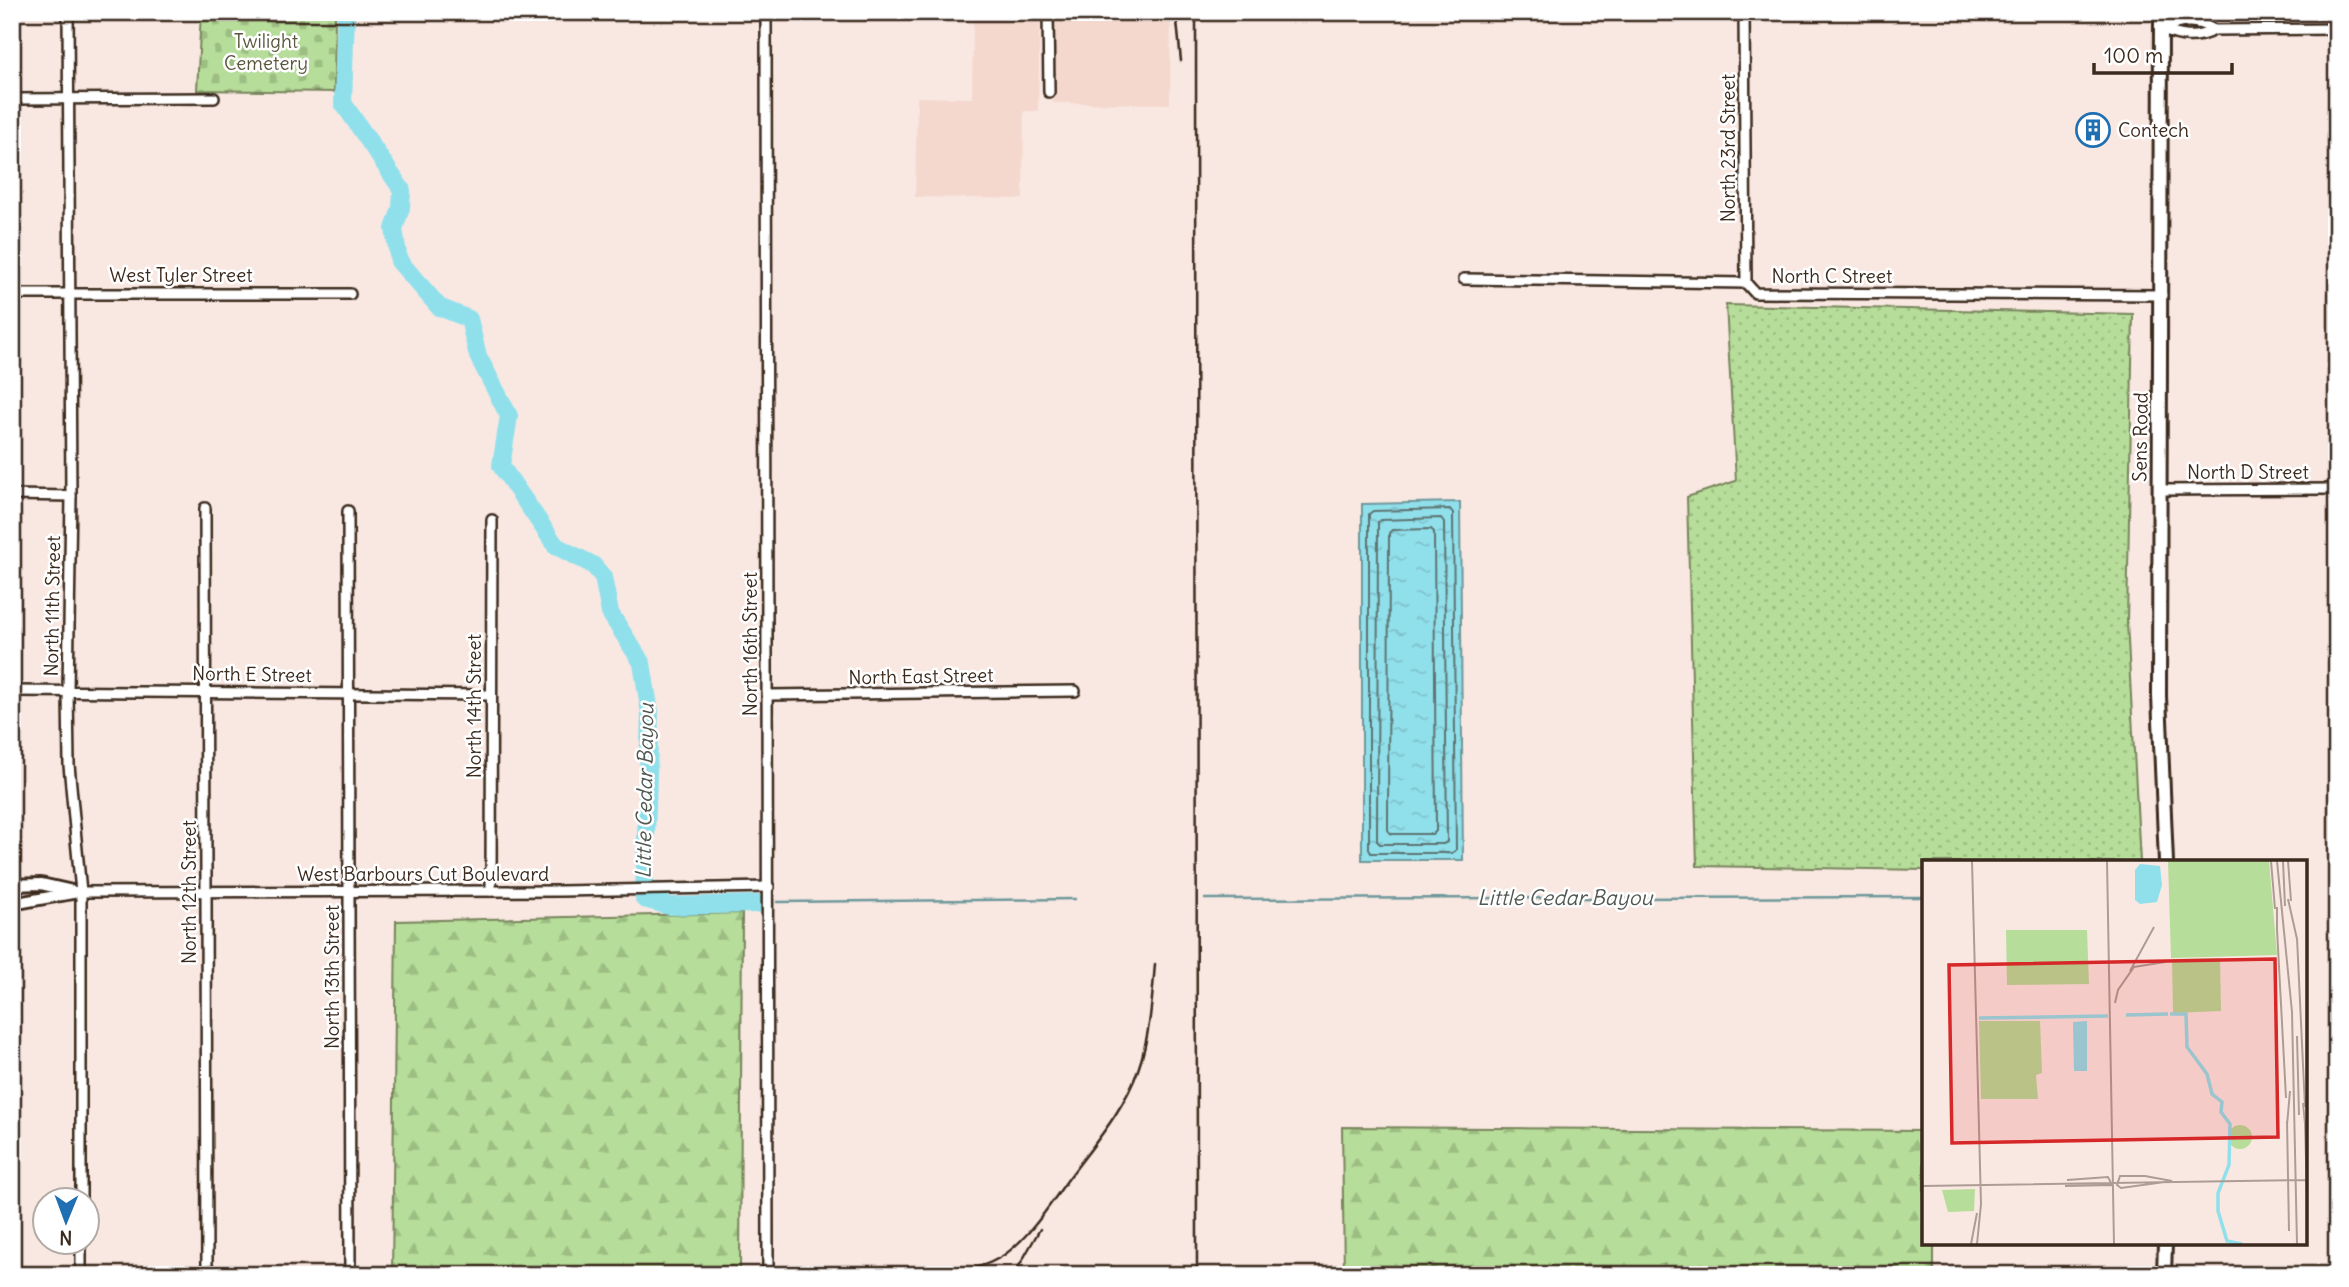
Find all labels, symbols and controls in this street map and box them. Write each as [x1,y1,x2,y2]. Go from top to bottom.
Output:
park label: Twilight Cemetery [224,29,308,75]
scale bar [2094,32,2232,76]
text: 100 m [2104,42,2163,69]
street label: North 23rd Street [1716,74,1740,222]
building icon: Contech [2074,111,2112,149]
place label: Contech [2118,118,2189,142]
street label: West Tyler Street [109,263,253,287]
street label: North C Street [1771,264,1893,288]
street label: Sens Road [2127,392,2153,482]
street label: North D Street [2187,460,2309,484]
street label: North 11th Street [39,535,65,677]
street label: North 16th Street [738,572,762,716]
street label: North 14th Street [462,634,486,778]
street label: North E Street [192,661,312,687]
street label: North East Street [848,663,994,689]
water label: Little Cedar Bayou [629,701,660,879]
street label: North 12th Street [177,820,201,964]
inset map [1922,860,2307,1245]
street label: West Barbours Cut Boulevard [297,862,549,886]
water label: Little Cedar Bayou [1477,884,1654,911]
street label: North 13th Street [320,905,344,1049]
north arrow [32,1186,102,1256]
text: N [59,1226,72,1250]

